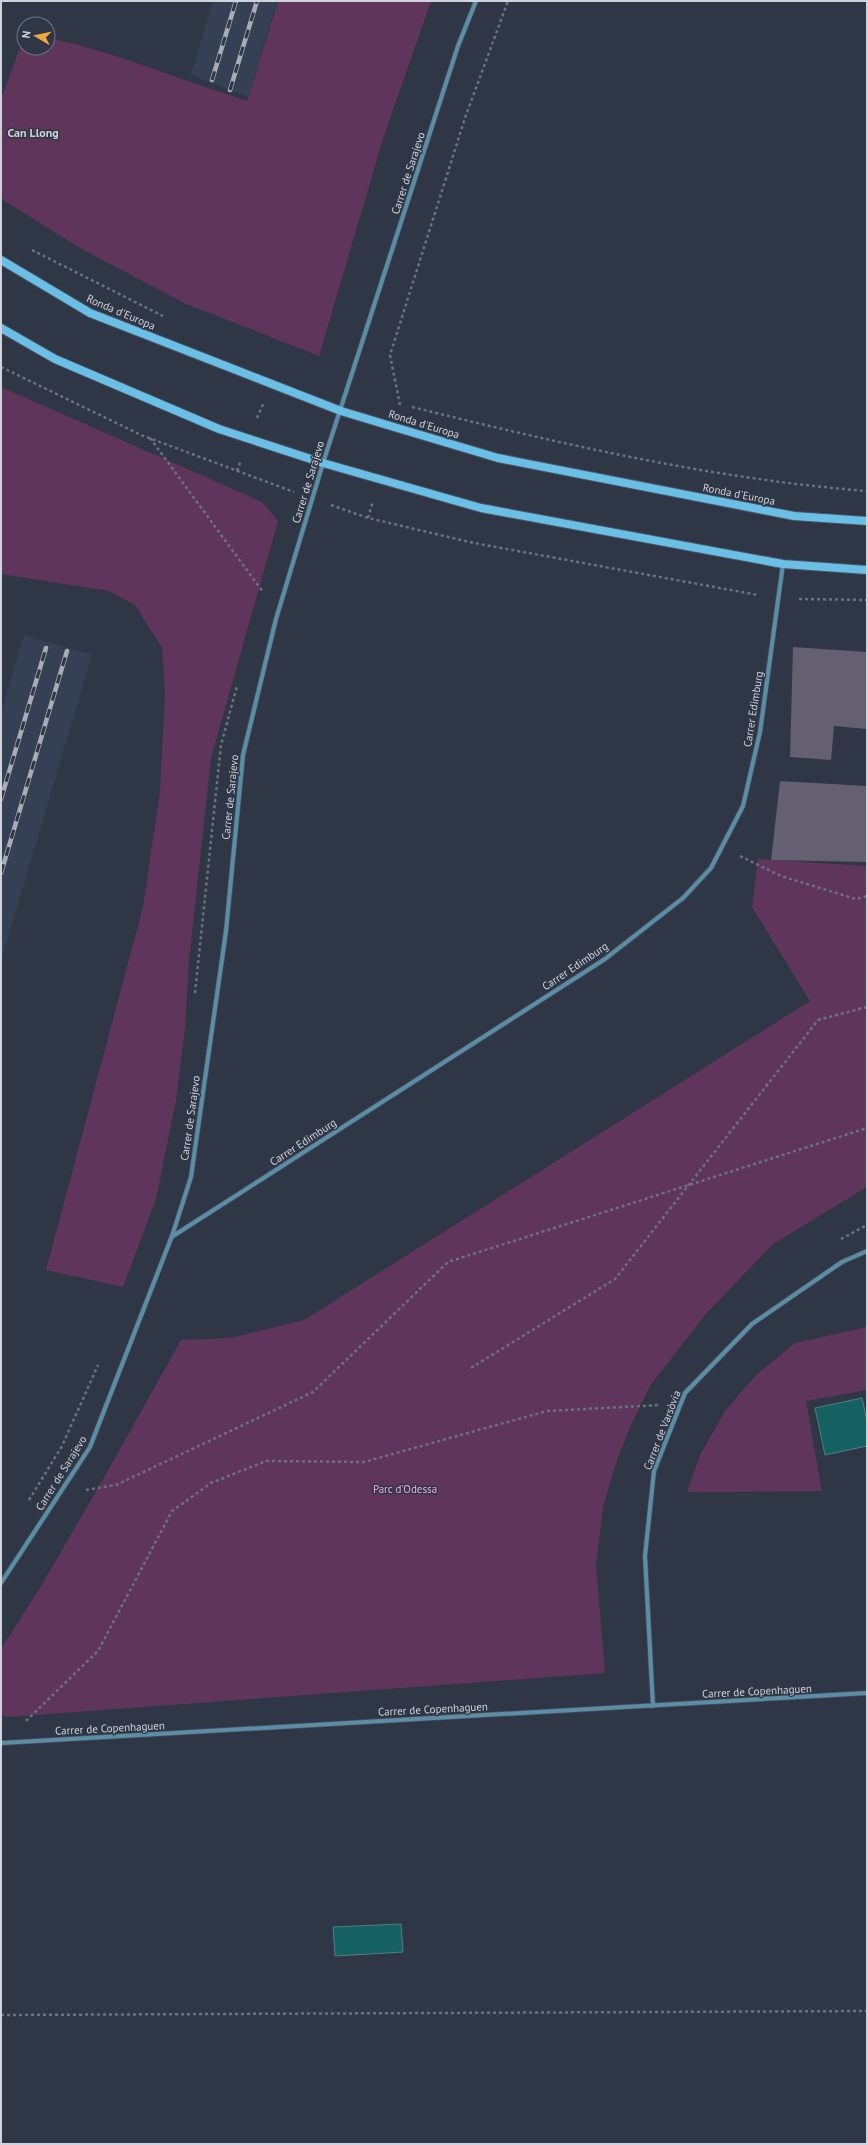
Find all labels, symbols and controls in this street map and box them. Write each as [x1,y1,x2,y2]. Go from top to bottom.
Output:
north arrow [16,16,56,56]
text: N [19,30,34,39]
district label: Can Llong [7,125,59,140]
street label: Carrer de Sarajevo [388,130,428,216]
street label: Ronda d'Europa [84,291,158,333]
street label: Ronda d'Europa [387,407,461,441]
street label: Carrer de Sarajevo [289,439,327,525]
street label: Ronda d'Europa [702,480,776,508]
street label: Carrer Edimburg [740,670,766,748]
street label: Carrer de Sarajevo [219,754,241,840]
street label: Carrer Edimburg [539,939,611,993]
street label: Carrer de Sarajevo [177,1075,203,1161]
street label: Carrer Edimburg [267,1115,339,1169]
street label: Carrer de Varsòvia [640,1388,684,1472]
street label: Carrer de Sarajevo [32,1433,90,1513]
park label: Parc d'Odessa [373,1482,437,1496]
street label: Carrer de Copenhaguen [702,1681,812,1701]
street label: Carrer de Copenhaguen [378,1699,488,1719]
street label: Carrer de Copenhaguen [55,1718,165,1738]

